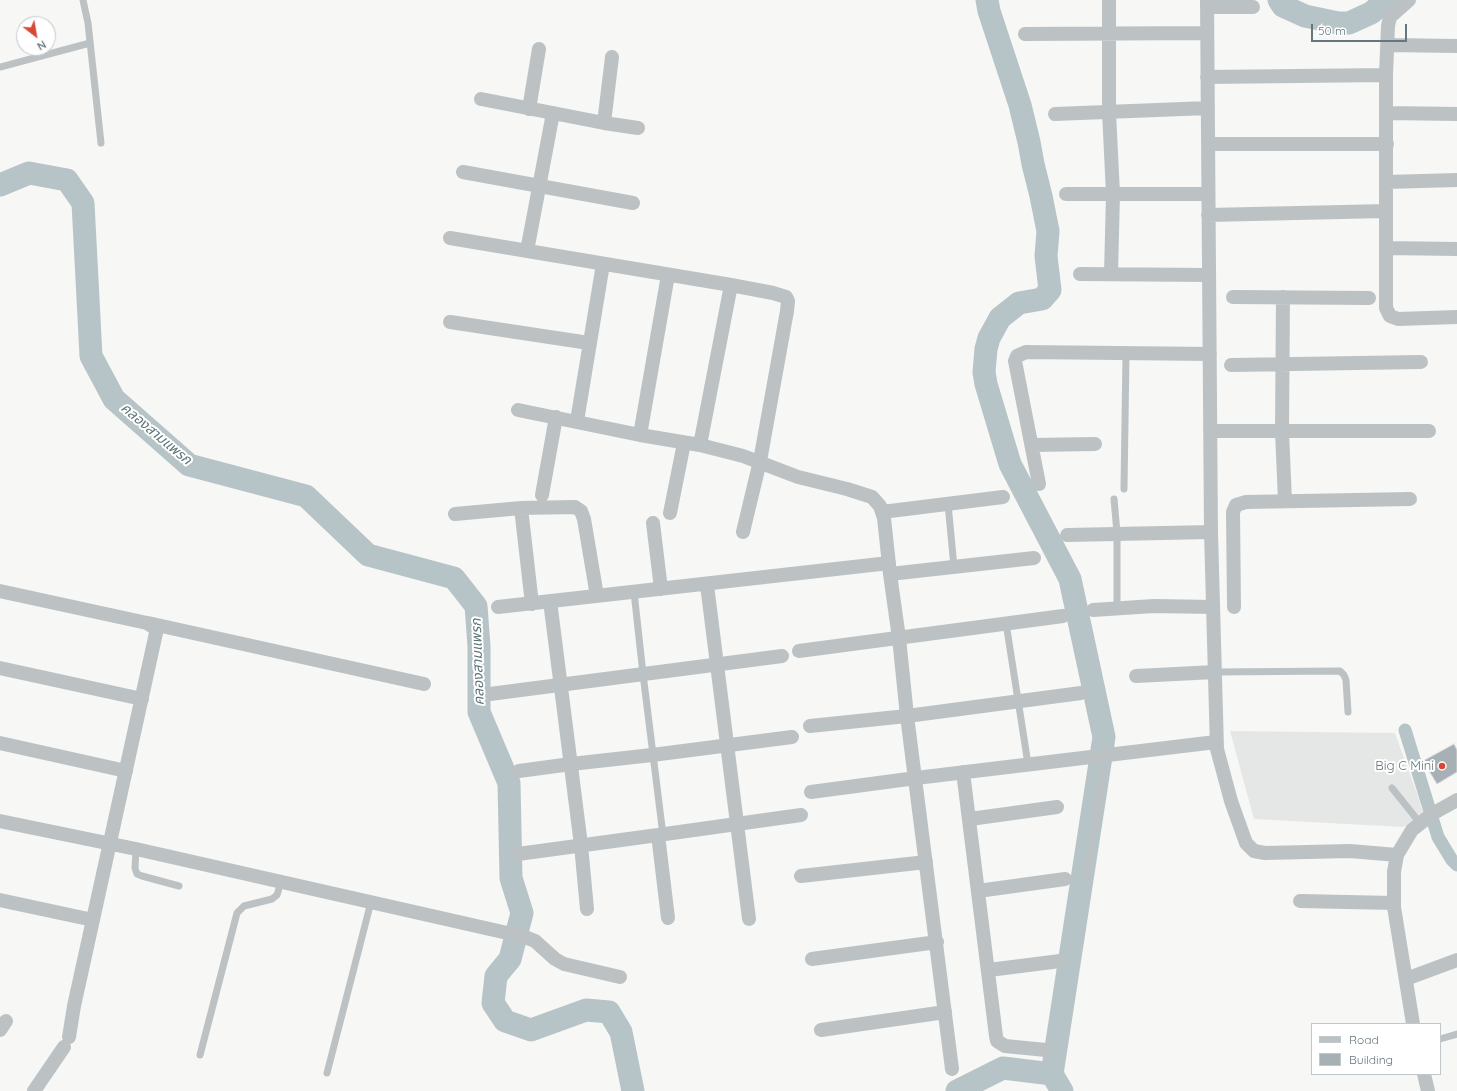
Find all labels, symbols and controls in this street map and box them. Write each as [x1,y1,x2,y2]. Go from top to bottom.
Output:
north arrow [16,16,56,56]
scale bar [1313,16,1409,42]
text: 50 m [1318,23,1346,38]
text: N [35,37,49,54]
water label: คลองสามแพรก [117,400,195,468]
water label: คลองสามแพรก [468,618,488,706]
place label: Big C Mini [1375,758,1434,774]
marker: Big C Mini [1437,761,1447,771]
legend [1311,1023,1441,1075]
text: Road [1349,1032,1379,1047]
text: Building [1349,1052,1393,1067]

